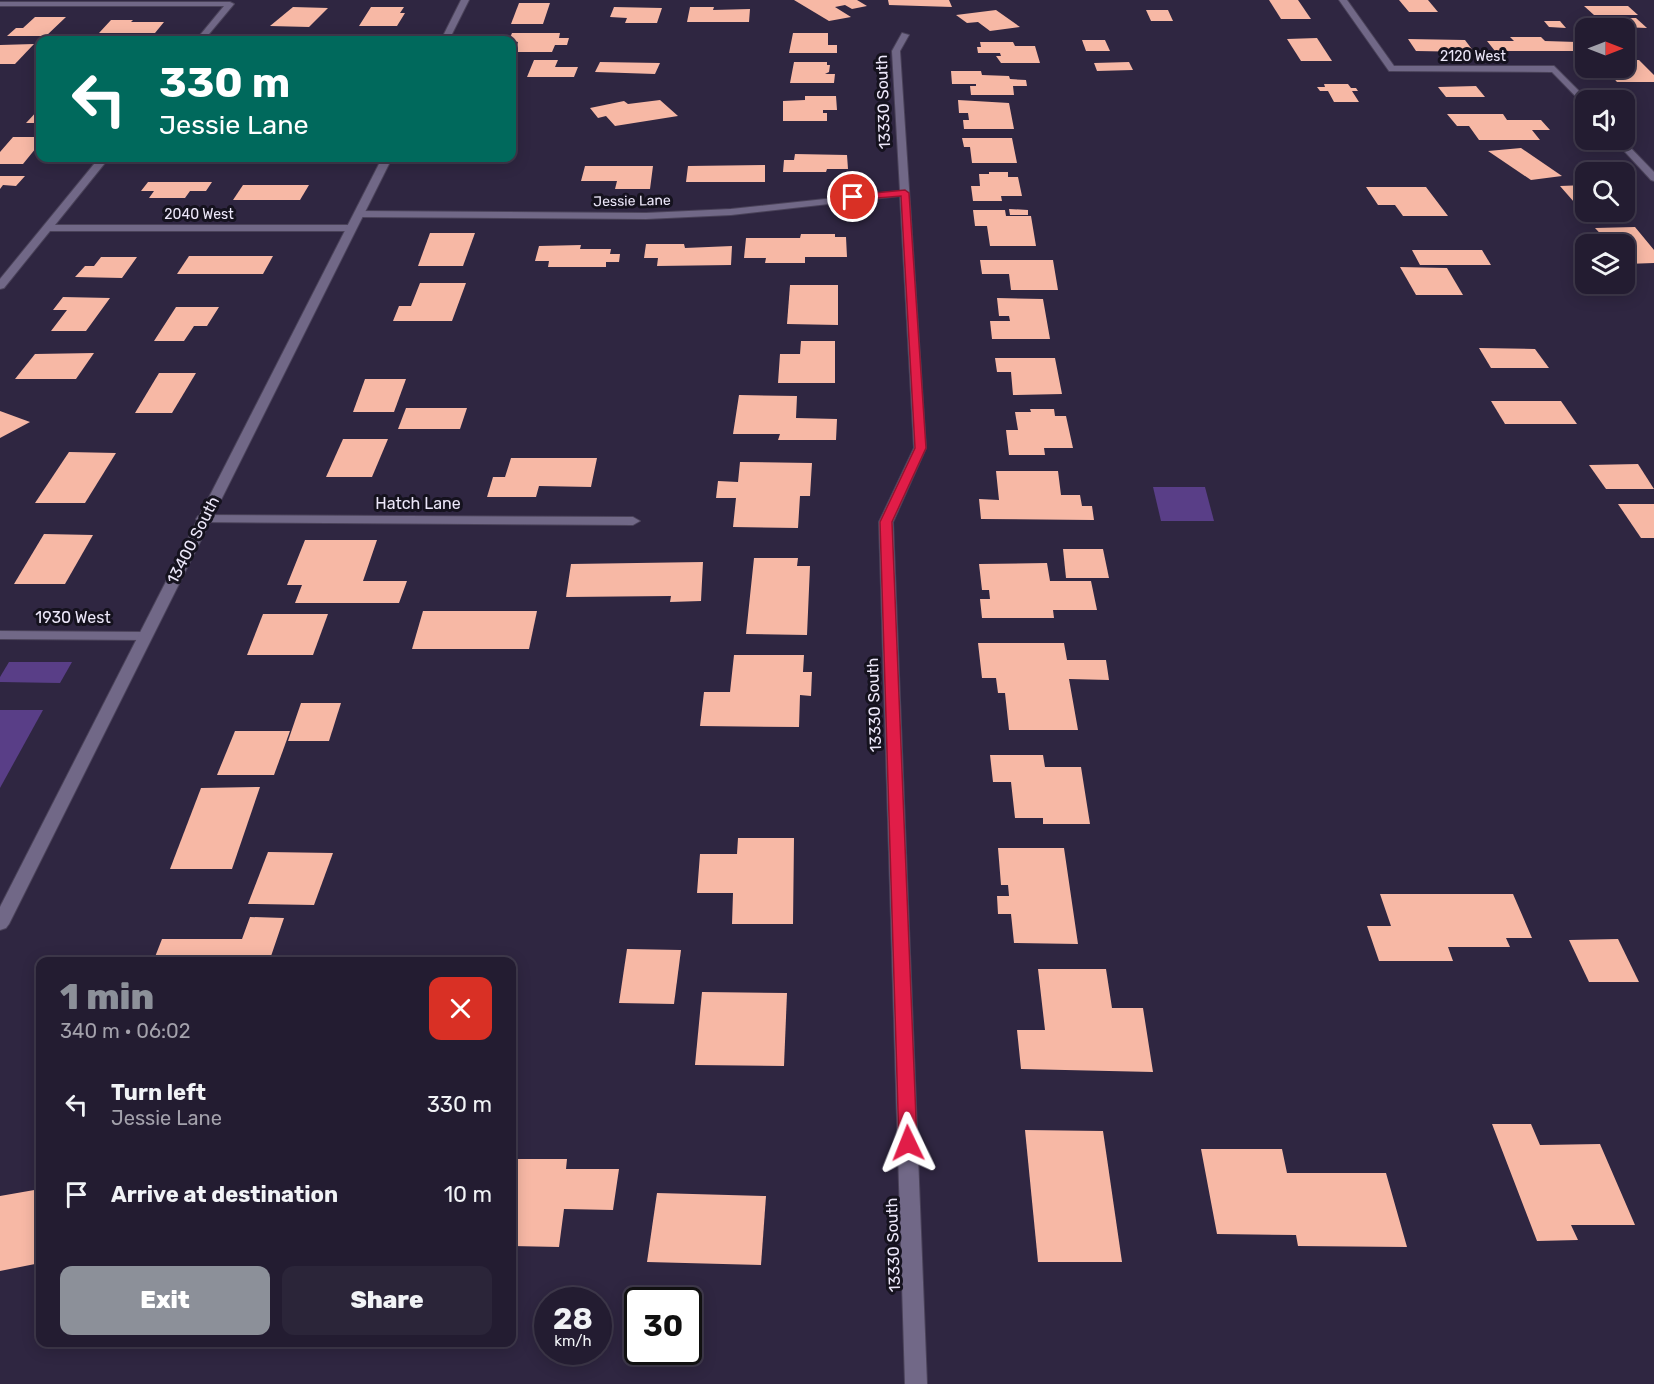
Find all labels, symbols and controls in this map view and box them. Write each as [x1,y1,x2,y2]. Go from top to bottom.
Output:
north arrow [1575,18,1635,78]
map controls [1575,18,1635,294]
street label: 2120 West [1440,48,1506,65]
street label: 13330 South [872,54,894,150]
text: 330 m [159,58,290,108]
icon: left [60,60,138,138]
button: sound [1575,90,1635,150]
text: Jessie Lane [159,109,309,141]
button: search [1575,162,1635,222]
pin [827,171,878,222]
icon: arrive [836,180,869,213]
street label: Jessie Lane [593,192,671,210]
street label: 2040 West [164,206,234,223]
button: layers [1575,234,1635,294]
street label: 13400 South [163,493,223,587]
street label: Hatch Lane [375,494,461,513]
street label: 1930 West [35,608,111,627]
street label: 13330 South [863,657,885,753]
text: 1 min [60,975,154,1018]
button: close [429,977,492,1040]
text: 340 m · 06:02 [60,1019,191,1043]
text: Turn left [111,1079,206,1106]
icon: left [60,1088,93,1121]
text: 330 m [427,1091,492,1118]
text: Jessie Lane [111,1106,222,1130]
position arrow [876,1111,940,1175]
icon: arrive [60,1178,93,1211]
text: Arrive at destination [111,1181,338,1208]
text: 10 m [444,1181,492,1208]
street label: 13330 South [882,1197,904,1293]
button: Exit [60,1266,270,1335]
button: Share [282,1266,492,1335]
speed limit sign: 30 [624,1287,702,1365]
text: 28 [553,1301,593,1337]
text: km/h [554,1332,592,1350]

